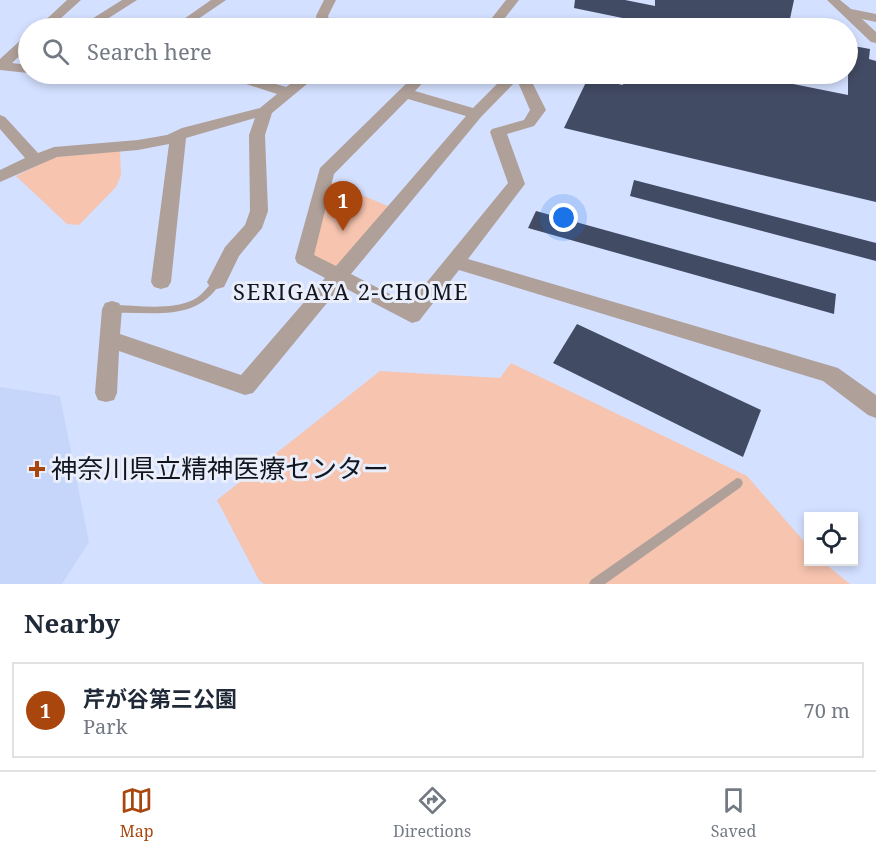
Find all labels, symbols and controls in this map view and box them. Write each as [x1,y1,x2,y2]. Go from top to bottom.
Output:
search box [18,18,858,84]
icon: search [39,35,72,68]
text: Search here [87,36,212,66]
pin: 1 [324,182,362,231]
your location [549,203,578,232]
district label: SERIGAYA 2-CHOME [233,276,469,306]
place label: 神奈川県立精神医療センター [51,450,389,486]
marker: 神奈川県立精神医療センター [28,460,46,478]
map controls [804,512,858,566]
button: locate [804,512,858,566]
text: Nearby [24,605,120,641]
text: 芹が谷第三公園 [83,683,237,713]
text: 1 [40,697,51,724]
text: 70 m [804,697,850,724]
text: Park [83,713,127,740]
tab: Map [120,784,154,842]
tab: Directions [393,784,471,842]
tab: Saved [711,784,756,842]

